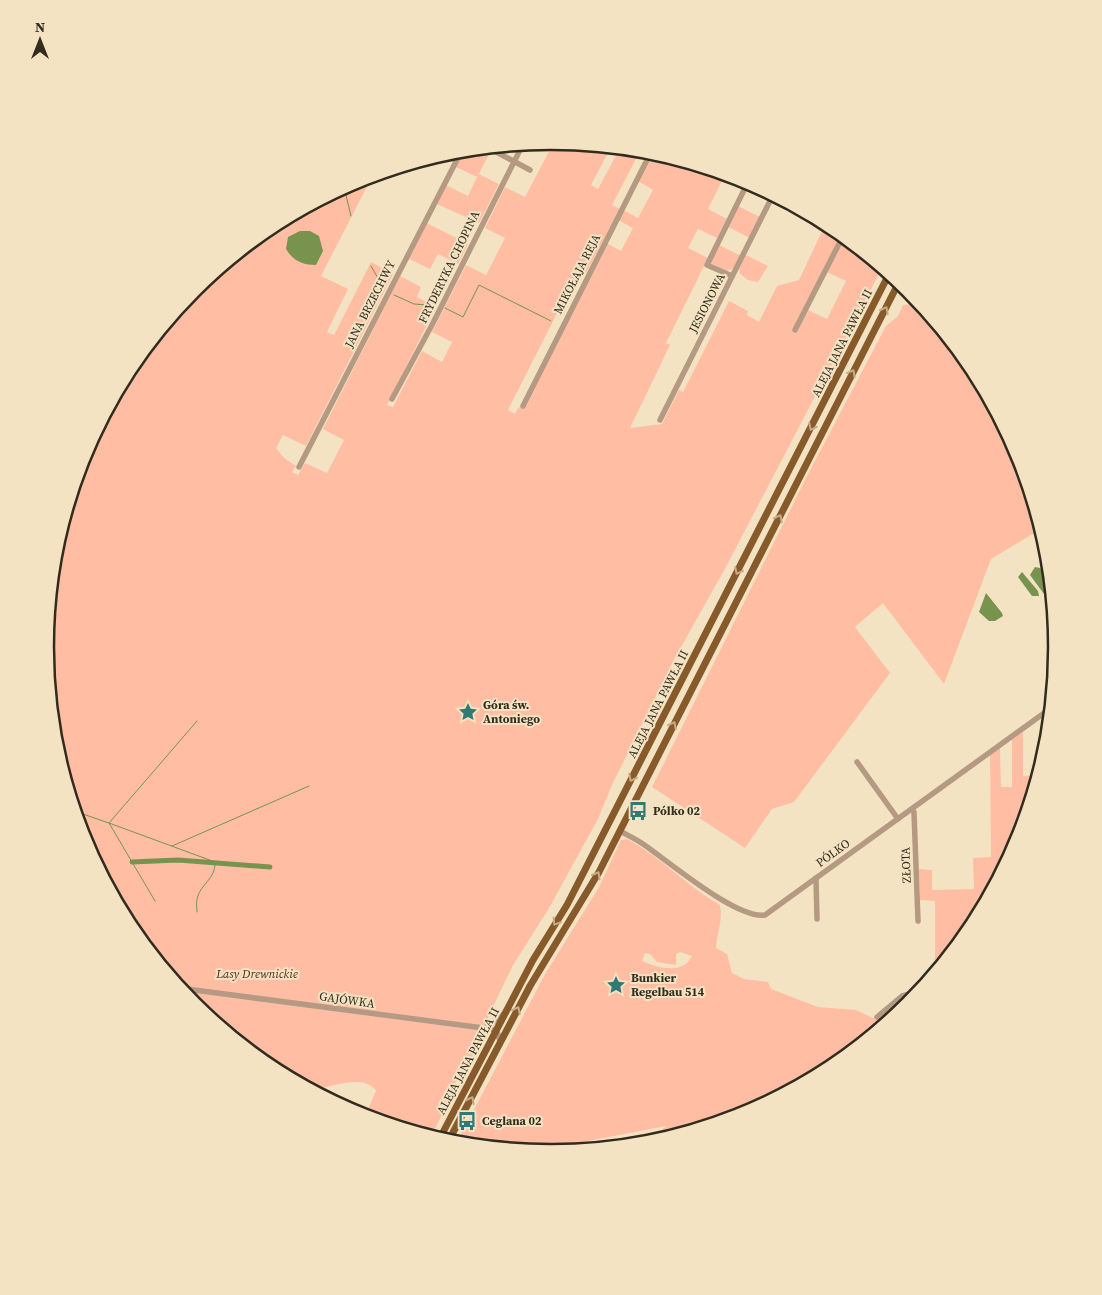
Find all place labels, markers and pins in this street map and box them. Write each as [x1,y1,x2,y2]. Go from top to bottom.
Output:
place label: Góra św. Antoniego [483,697,540,727]
place icon: Góra św. Antoniego [457,701,479,723]
bus stop icon: Pólko 02 [627,800,649,822]
place label: Pólko 02 [653,803,701,819]
place label: Bunkier Regelbau 514 [631,970,705,1000]
place icon: Bunkier Regelbau 514 [605,974,627,996]
bus stop icon: Ceglana 02 [456,1110,478,1132]
place label: Ceglana 02 [482,1113,542,1129]

